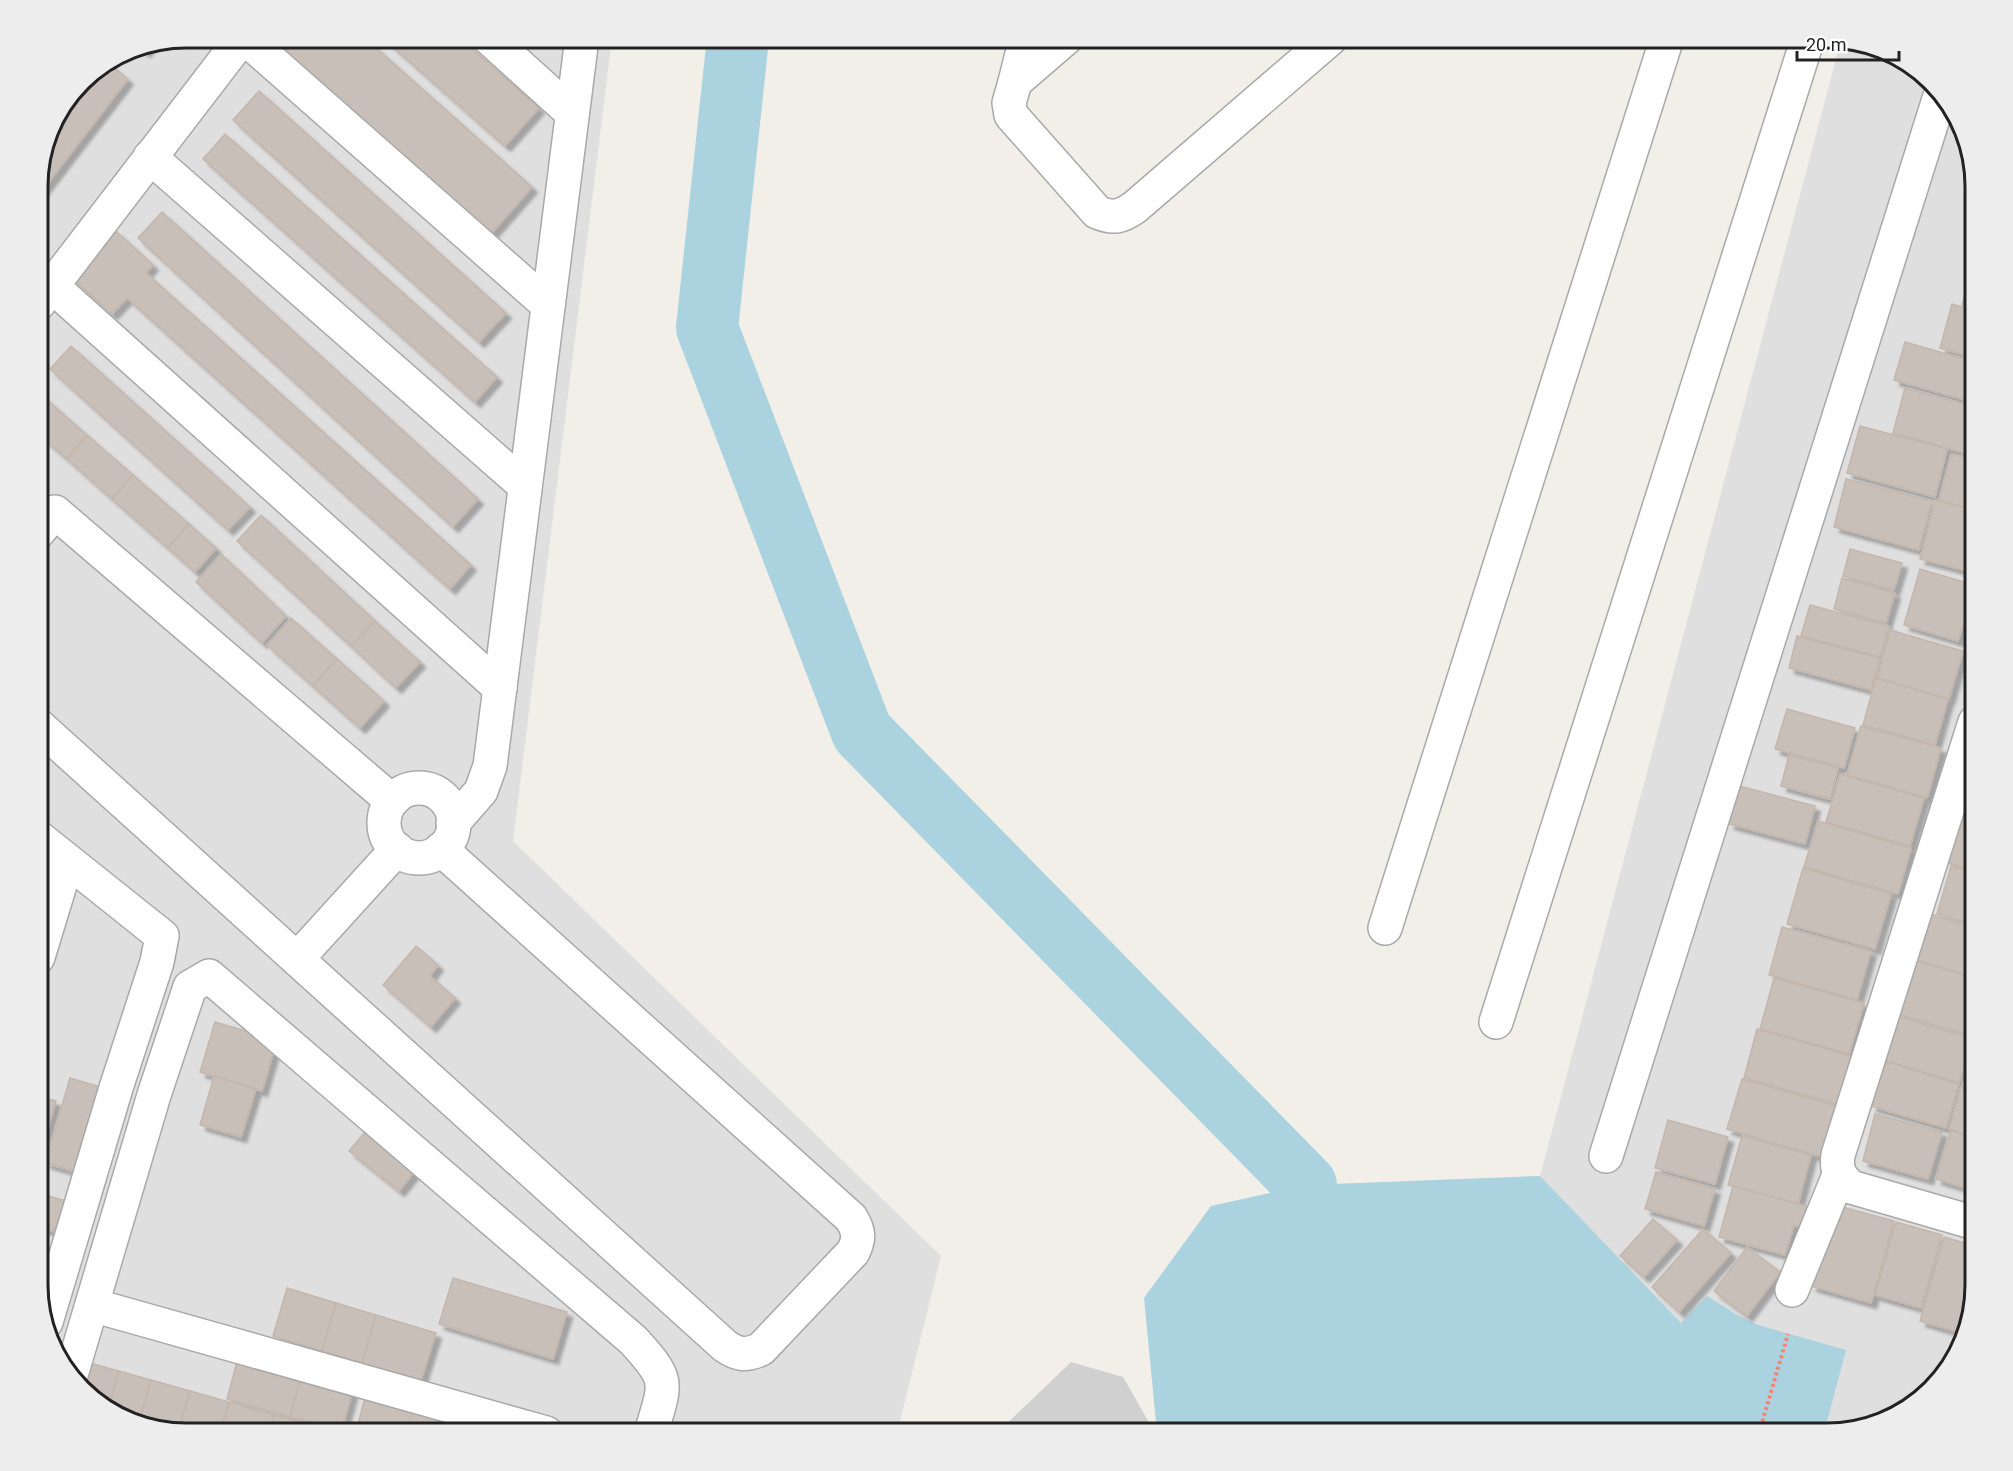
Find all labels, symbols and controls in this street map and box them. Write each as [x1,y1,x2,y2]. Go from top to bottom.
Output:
scale bar [1797,24,1899,62]
text: 20 m [1806,34,1846,55]

